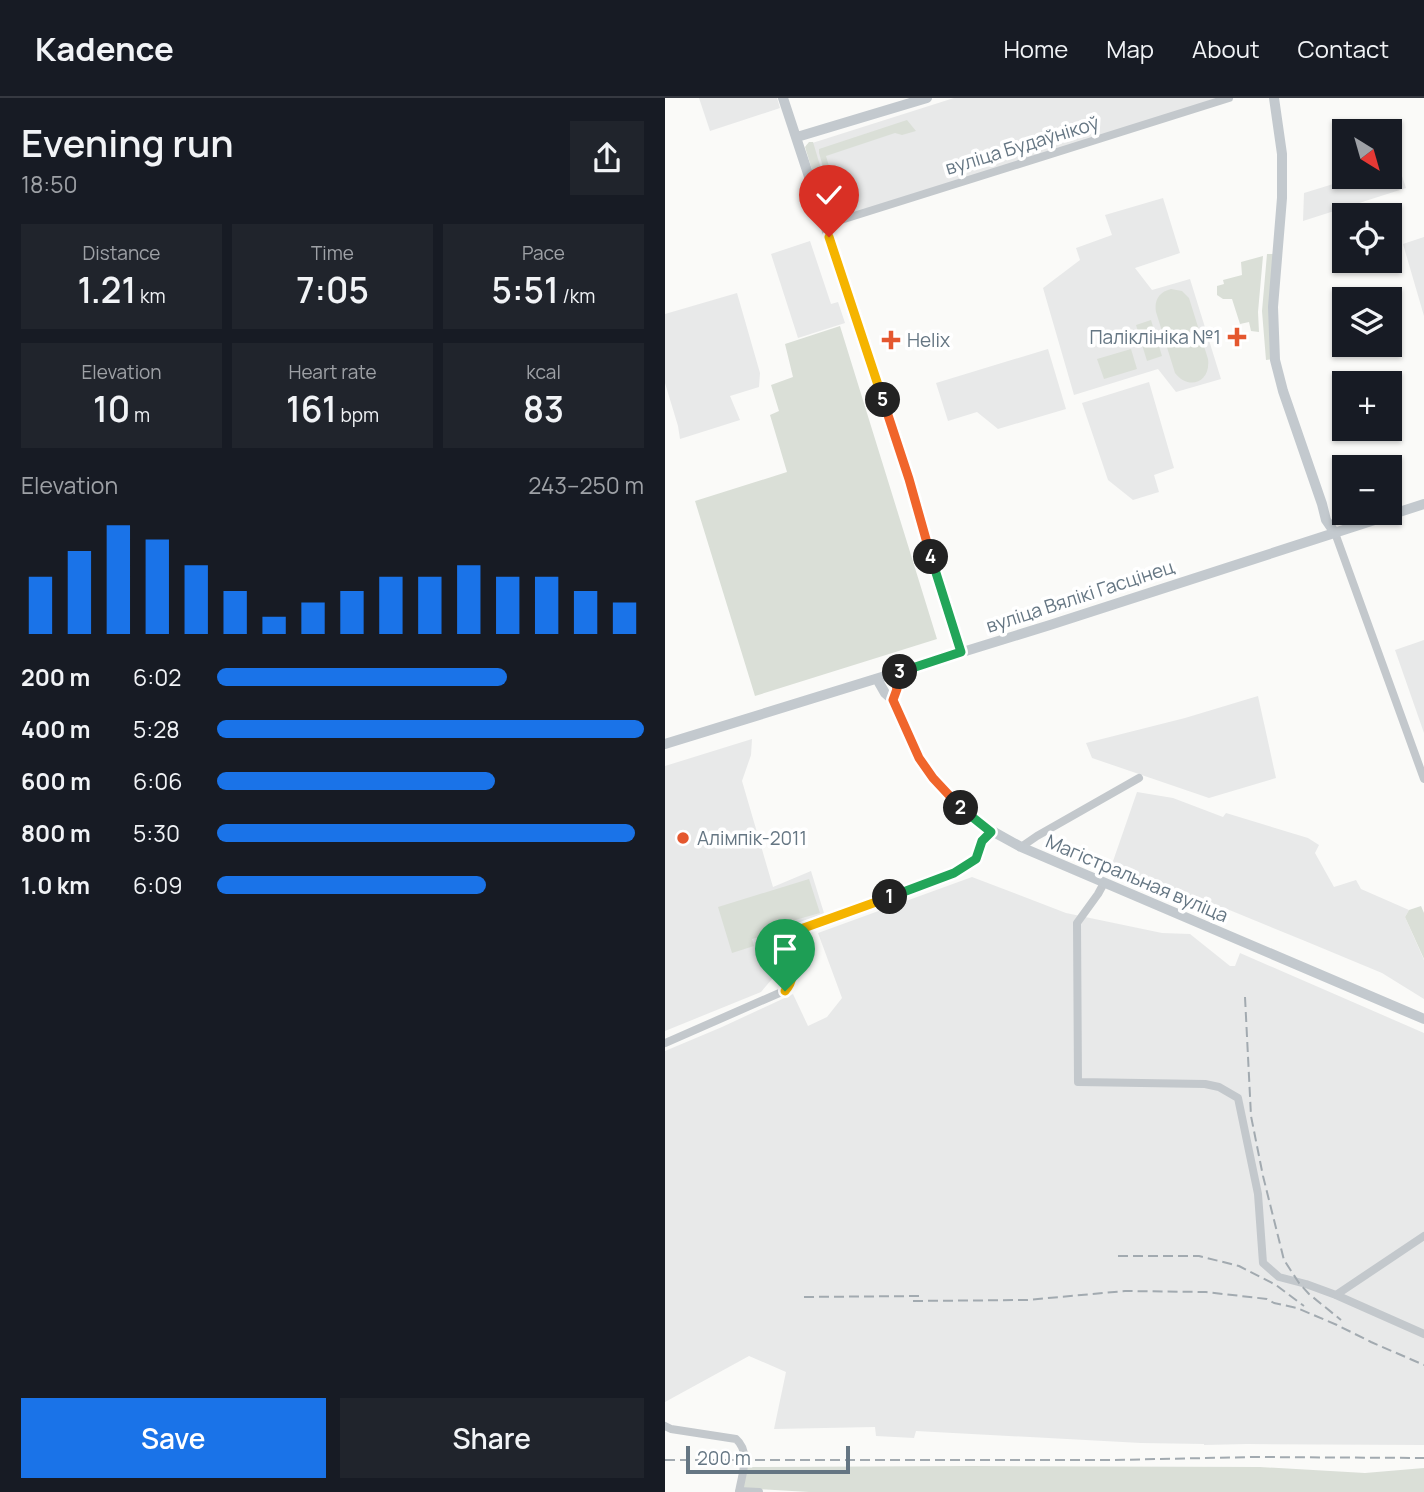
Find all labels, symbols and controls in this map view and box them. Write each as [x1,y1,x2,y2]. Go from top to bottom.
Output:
text: Kadence [35,26,174,71]
text: Home [1003,32,1068,65]
text: Map [1106,32,1154,65]
text: About [1192,32,1260,65]
text: Contact [1298,32,1389,65]
street label: вуліца Будаўнікоў [942,109,1102,181]
text: Evening run [21,116,234,168]
north arrow [1332,119,1402,189]
map controls [1332,119,1402,525]
button: share [570,121,644,195]
pin [799,165,859,237]
text: 18:50 [21,168,78,200]
icon: check [810,176,848,214]
button: locate [1332,203,1402,273]
text: Distance [83,240,160,266]
text: Time [311,240,354,266]
text: Pace [522,240,565,266]
text: 1.21 [77,266,136,314]
text: 7:05 [296,266,369,314]
text: 5:51 [492,266,559,314]
text: km [136,283,166,309]
text: /km [559,283,595,309]
button: layers [1332,287,1402,357]
place label: Паліклініка №1 [1089,324,1221,350]
place label: Helix [907,327,950,353]
marker: Паліклініка №1 [1227,327,1247,347]
marker: Helix [881,330,901,350]
text: Elevation [81,359,162,385]
text: Heart rate [288,359,377,385]
text: kcal [526,359,561,385]
button: + [1332,371,1402,441]
pin: 5 [865,382,900,418]
text: 10 [93,385,130,433]
text: 161 [286,385,337,433]
text: 83 [523,385,564,433]
text: 5 [877,386,888,412]
text: m [130,402,150,428]
text: bpm [337,402,379,428]
button: − [1332,455,1402,525]
text: Elevation [21,469,118,501]
text: 243–250 m [528,469,644,501]
pin: 4 [913,540,949,574]
text: 4 [925,543,936,569]
street label: вуліца Вялікі Гасцінец [983,553,1178,639]
pin: 3 [883,654,917,690]
text: 3 [894,658,905,684]
text: 200 m [21,661,90,693]
text: 6:02 [133,661,181,693]
text: 400 m [21,713,91,745]
text: 5:28 [133,713,180,745]
text: 600 m [21,765,91,797]
text: 6:06 [133,765,182,797]
pin: 2 [943,790,979,826]
text: 2 [955,794,966,820]
text: 800 m [21,817,91,849]
text: 5:30 [133,817,180,849]
place label: Алімпік-2011 [697,825,807,851]
street label: Магістральная вуліца [1042,828,1232,928]
marker: Алімпік-2011 [675,830,691,846]
text: 1.0 km [21,869,90,901]
text: 6:09 [133,869,182,901]
pin: 1 [873,880,908,914]
text: 1 [885,883,894,909]
pin [755,919,815,991]
icon: arrive [766,930,804,968]
button: Save [21,1398,326,1478]
button: Share [340,1398,644,1478]
scale bar [686,1443,851,1475]
text: 200 m [697,1445,751,1471]

